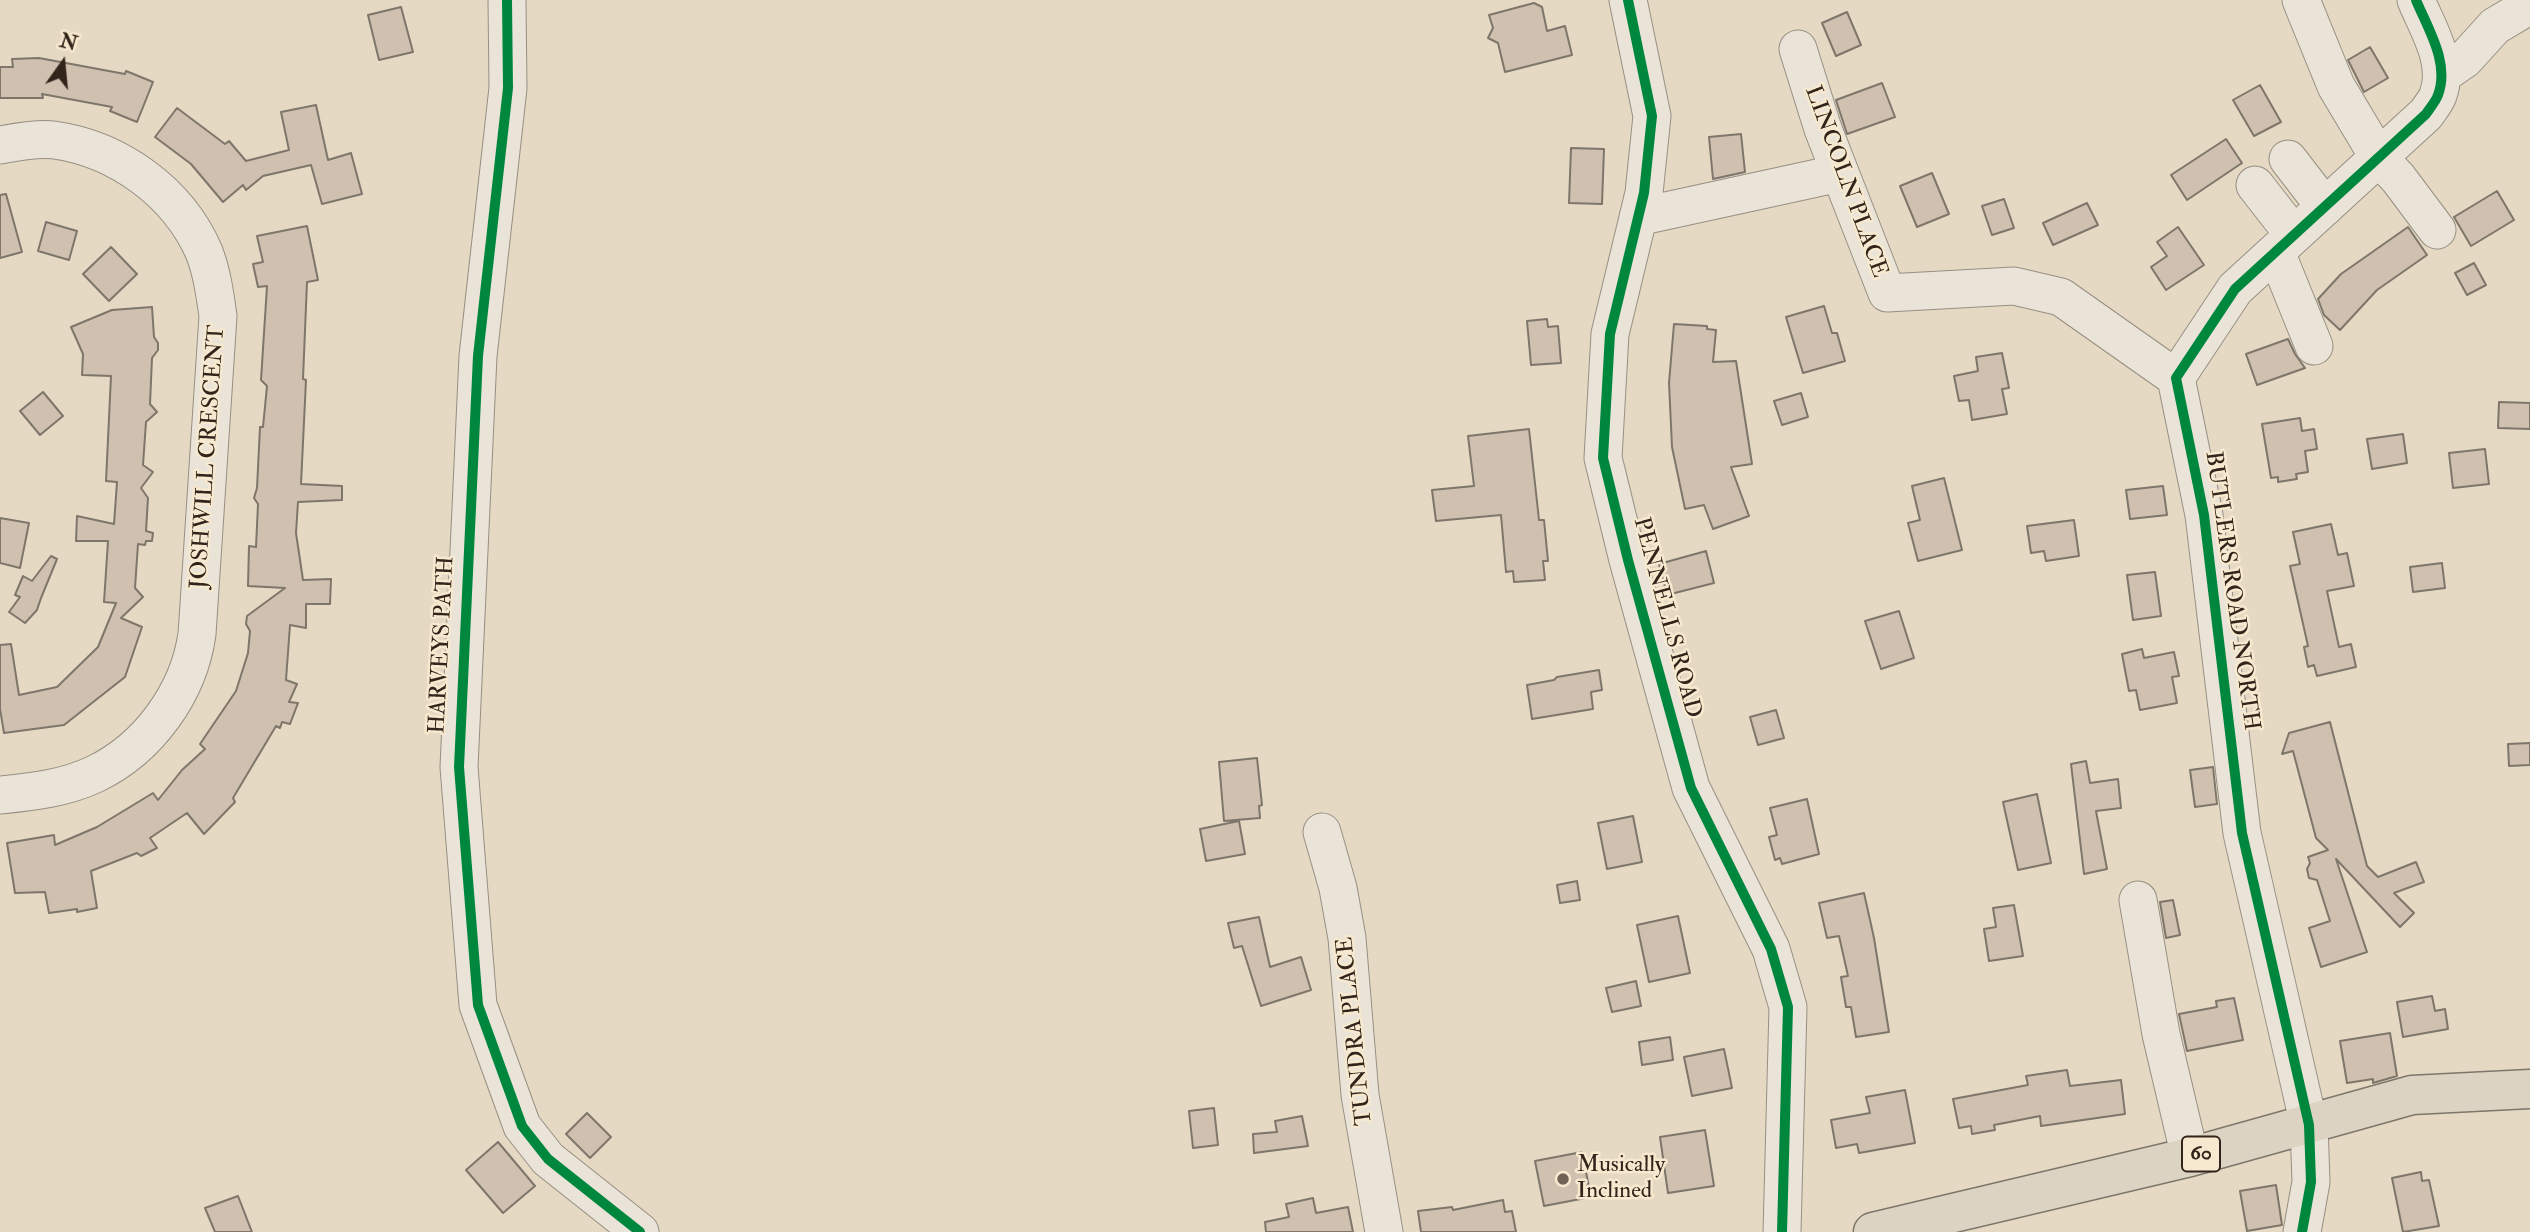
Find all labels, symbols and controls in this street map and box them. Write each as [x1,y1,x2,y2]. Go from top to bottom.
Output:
north arrow [28,28,98,98]
text: N [57,29,80,57]
street label: LINCOLN PLACE [1797,82,1893,282]
street label: JOSHWILL CRESCENT [186,324,232,590]
street label: BUTLERS ROAD NORTH [2198,450,2264,732]
street label: PENNELLS ROAD [1626,515,1706,721]
street label: HARVEYS PATH [425,556,461,734]
street label: TUNDRA PLACE [1332,935,1380,1127]
road number: 60 [2182,1136,2220,1172]
place label: Musically Inclined [1577,1152,1665,1206]
marker: Musically Inclined [1555,1171,1571,1187]

